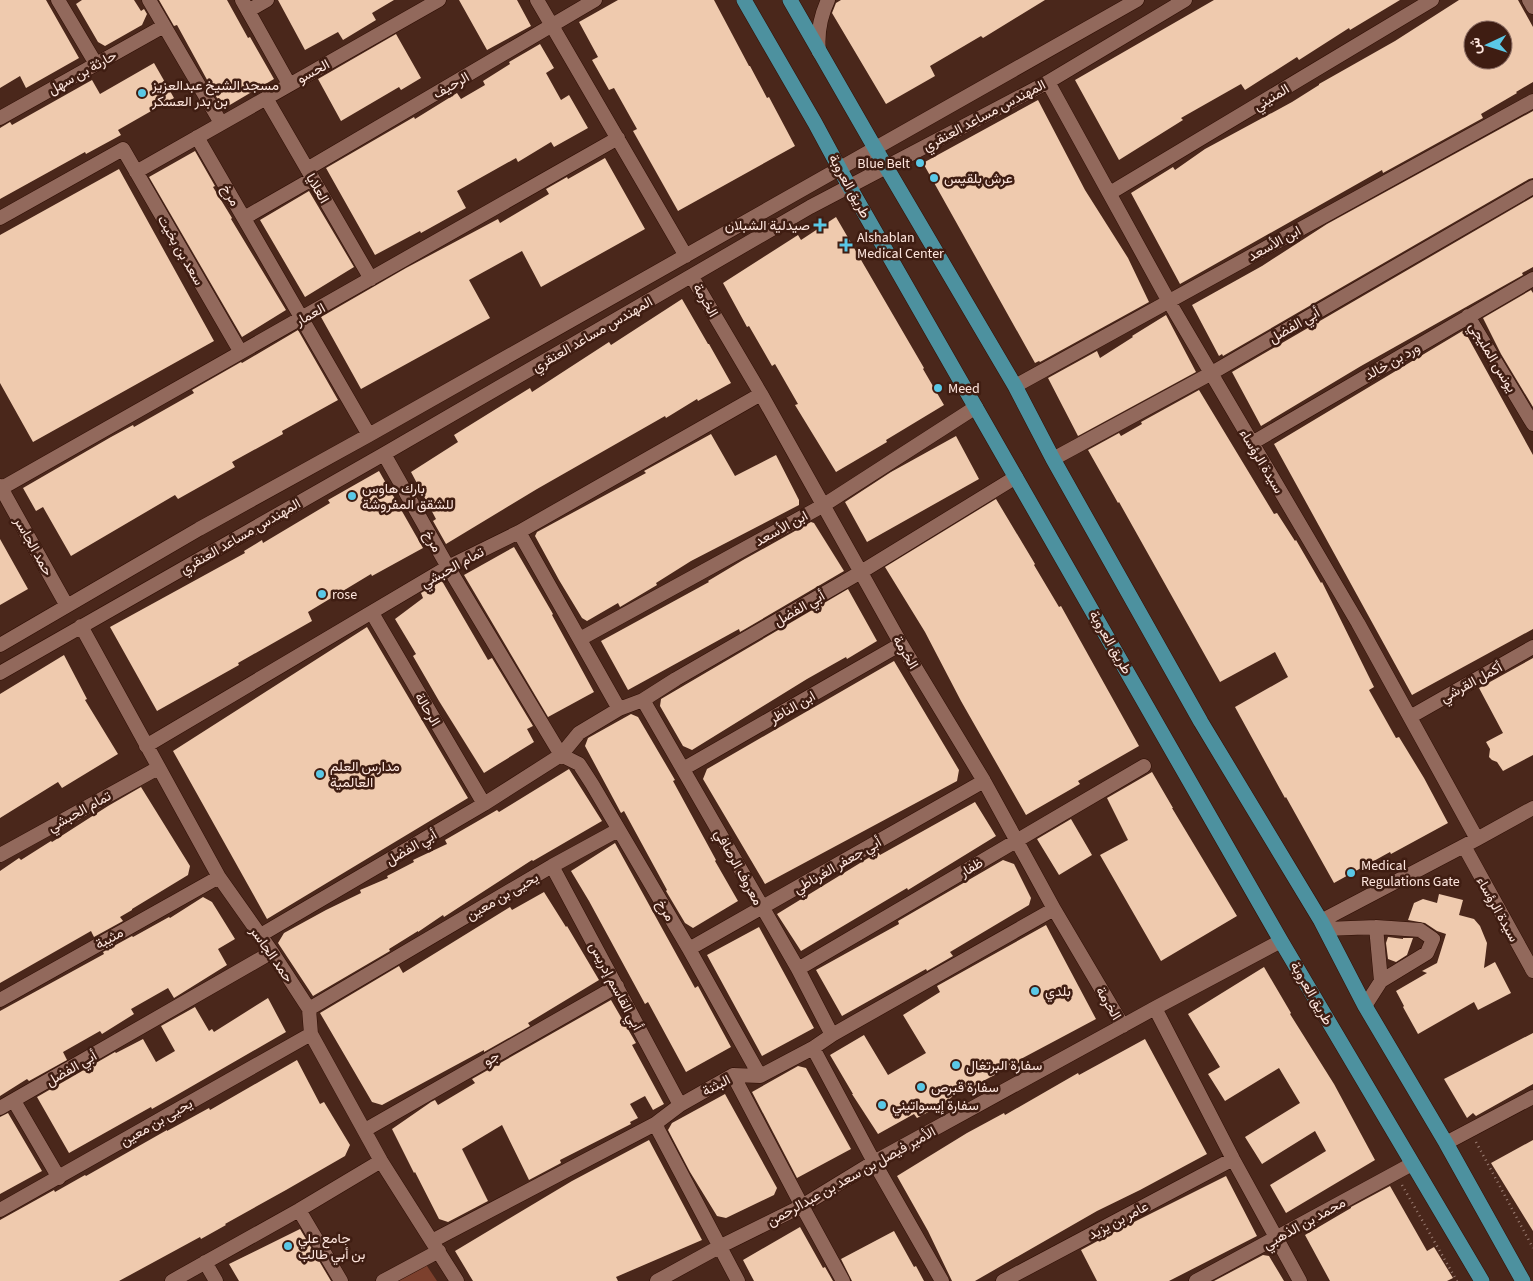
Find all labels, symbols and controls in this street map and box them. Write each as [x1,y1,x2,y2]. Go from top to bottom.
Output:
north arrow [1463,20,1513,70]
text: ش [1465,37,1487,55]
street label: حارثة بن سهل [44,46,121,100]
street label: الحسو [293,55,334,89]
street label: الرحيف [430,67,473,104]
street label: المهندس مساعد العنقري [919,75,1050,158]
place label: مسجد الشيخ عبدالعزيز بن بدر العسكر [151,76,279,112]
street label: المنيني [1250,79,1294,117]
marker: مسجد الشيخ عبدالعزيز بن بدر العسكر [136,87,148,99]
street label: طريق العروبة [823,151,875,222]
place label: Blue Belt [857,154,910,174]
marker: Blue Belt [914,157,926,169]
place label: عرش بلقيس [944,169,1013,189]
street label: العلايا [301,170,334,207]
marker: عرش بلقيس [928,172,940,184]
street label: مرخ [216,181,244,210]
street label: سعد بن بخيت [152,212,208,289]
place label: صيدلية الشبلان [725,216,810,236]
marker: صيدلية الشبلان [814,219,826,231]
street label: ابن الأسعد [1244,221,1305,267]
place label: Alshablan Medical Center [857,228,944,264]
marker: Alshablan Medical Center [839,238,853,252]
street label: الخرمة [688,280,723,321]
street label: المهندس مساعد العنقري [528,292,657,379]
street label: العمار [291,298,329,332]
street label: أبي الفضل [1265,303,1324,349]
street label: يونس المليجي [1462,319,1521,397]
street label: ورد بن خالد [1361,338,1424,386]
place label: Meed [948,379,980,399]
marker: Meed [932,382,944,394]
street label: سيدة الرؤساء [1234,426,1288,498]
place label: بارك هاوس للشقق المفروشة [362,479,454,515]
marker: بارك هاوس للشقق المفروشة [346,490,358,502]
street label: المهندس مساعد العنقري [176,494,305,581]
street label: ابن الأسعد [751,506,812,552]
street label: حمد الجاسر [8,513,58,580]
street label: مرخ [418,527,446,556]
street label: تمام الحبشي [417,542,488,594]
place label: rose [332,585,357,605]
street label: أبي الفضل [770,586,829,632]
marker: rose [316,588,328,600]
street label: طريق العروبة [1084,607,1136,678]
street label: الخرمة [887,632,923,673]
street label: أكمل القرشي [1437,658,1507,709]
street label: ابن الناظر [765,687,819,730]
street label: الرحالة [409,689,445,730]
place label: مدارس العلم العالمية [330,757,400,793]
marker: مدارس العلم العالمية [314,768,326,780]
street label: تمام الحبشي [44,786,115,838]
street label: أبي الفضل [382,825,441,871]
street label: معروف الرصافي [708,826,767,910]
street label: أبي جعفر الغرناطي [790,833,886,900]
street label: ظفار [955,853,987,883]
place label: Medical Regulations Gate [1361,856,1460,892]
marker: Medical Regulations Gate [1345,867,1357,879]
street label: يحيى بن معين [462,868,543,926]
street label: سيدة الرؤساء [1471,873,1523,946]
street label: مرخ [651,896,679,925]
street label: حمد الجاسر [244,922,298,987]
street label: مثيبة [92,923,127,955]
street label: أبي القاسم إدريس [582,939,647,1035]
street label: طريق العروبة [1285,958,1337,1029]
place label: بلدي [1045,982,1071,1003]
street label: الخرمة [1090,983,1126,1024]
marker: بلدي [1029,985,1041,997]
street label: أبي الفضل [42,1046,101,1092]
street label: جو [480,1046,503,1071]
place label: سفارة البرتغال [966,1056,1042,1076]
marker: سفارة البرتغال [950,1059,962,1071]
street label: البثنة [699,1070,734,1102]
place label: سفارة قبرص [931,1078,999,1098]
marker: سفارة قبرص [915,1081,927,1093]
street label: يحيى بن معين [116,1094,197,1152]
place label: سفارة إيسواتيني [892,1096,979,1117]
marker: سفارة إيسواتيني [876,1099,888,1111]
street label: الأمير فيصل بن سعد بن عبدالرحمن [763,1122,939,1232]
street label: محمد بن الذهبي [1259,1193,1350,1256]
street label: عامر بن يزيد [1085,1197,1152,1245]
place label: جامع علي بن أبي طالب [298,1229,365,1266]
marker: جامع علي بن أبي طالب [282,1240,294,1252]

